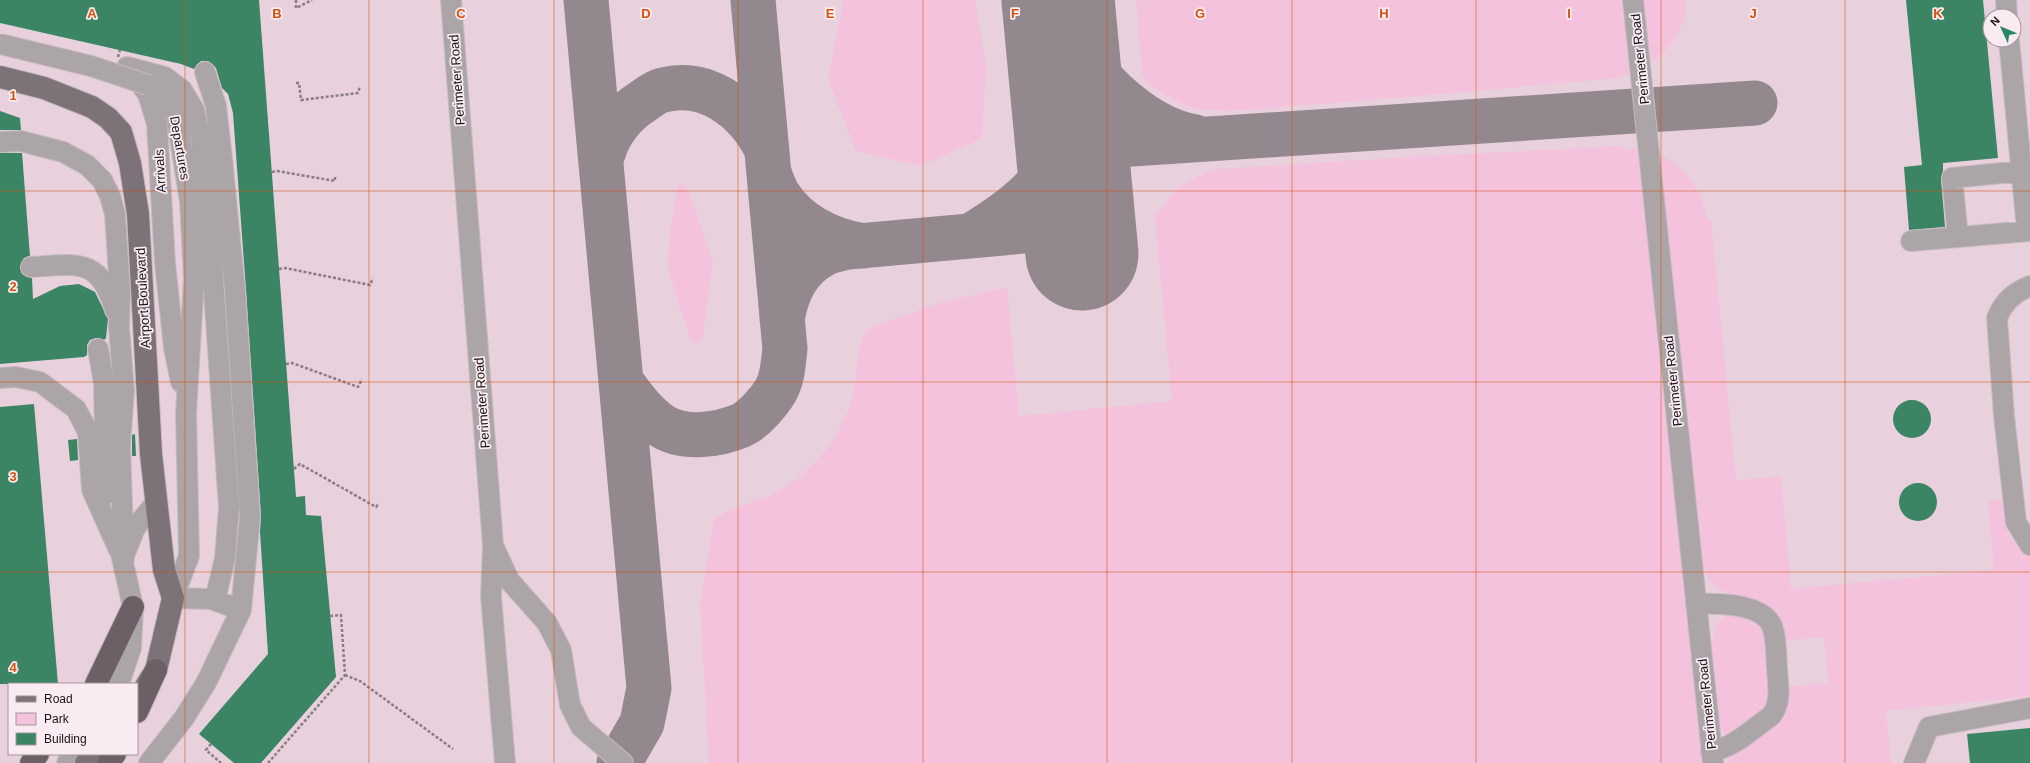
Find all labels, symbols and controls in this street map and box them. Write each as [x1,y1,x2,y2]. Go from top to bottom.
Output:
text: A [87,6,97,21]
text: B [272,6,282,21]
text: C [456,6,466,21]
text: D [641,6,651,21]
text: E [826,6,835,21]
text: F [1011,6,1019,21]
text: G [1195,6,1205,21]
text: H [1379,6,1389,21]
text: I [1567,6,1571,21]
text: J [1749,6,1757,21]
text: K [1933,6,1943,21]
north arrow [1982,8,2022,48]
street label: Perimeter Road [1628,13,1652,105]
text: N [1988,14,2002,28]
street label: Perimeter Road [446,34,468,126]
text: 1 [9,88,17,103]
street label: Departures [167,115,193,181]
street label: Arrivals [151,148,169,193]
street label: Airport Boulevard [133,247,153,349]
text: 2 [9,279,17,294]
street label: Perimeter Road [1661,335,1685,427]
street label: Perimeter Road [471,357,493,449]
text: 3 [9,469,17,484]
street label: Perimeter Road [1695,658,1719,750]
text: 4 [9,660,17,675]
legend [8,683,138,755]
text: Road [44,692,73,706]
text: Park [44,712,70,726]
text: Building [44,732,87,746]

